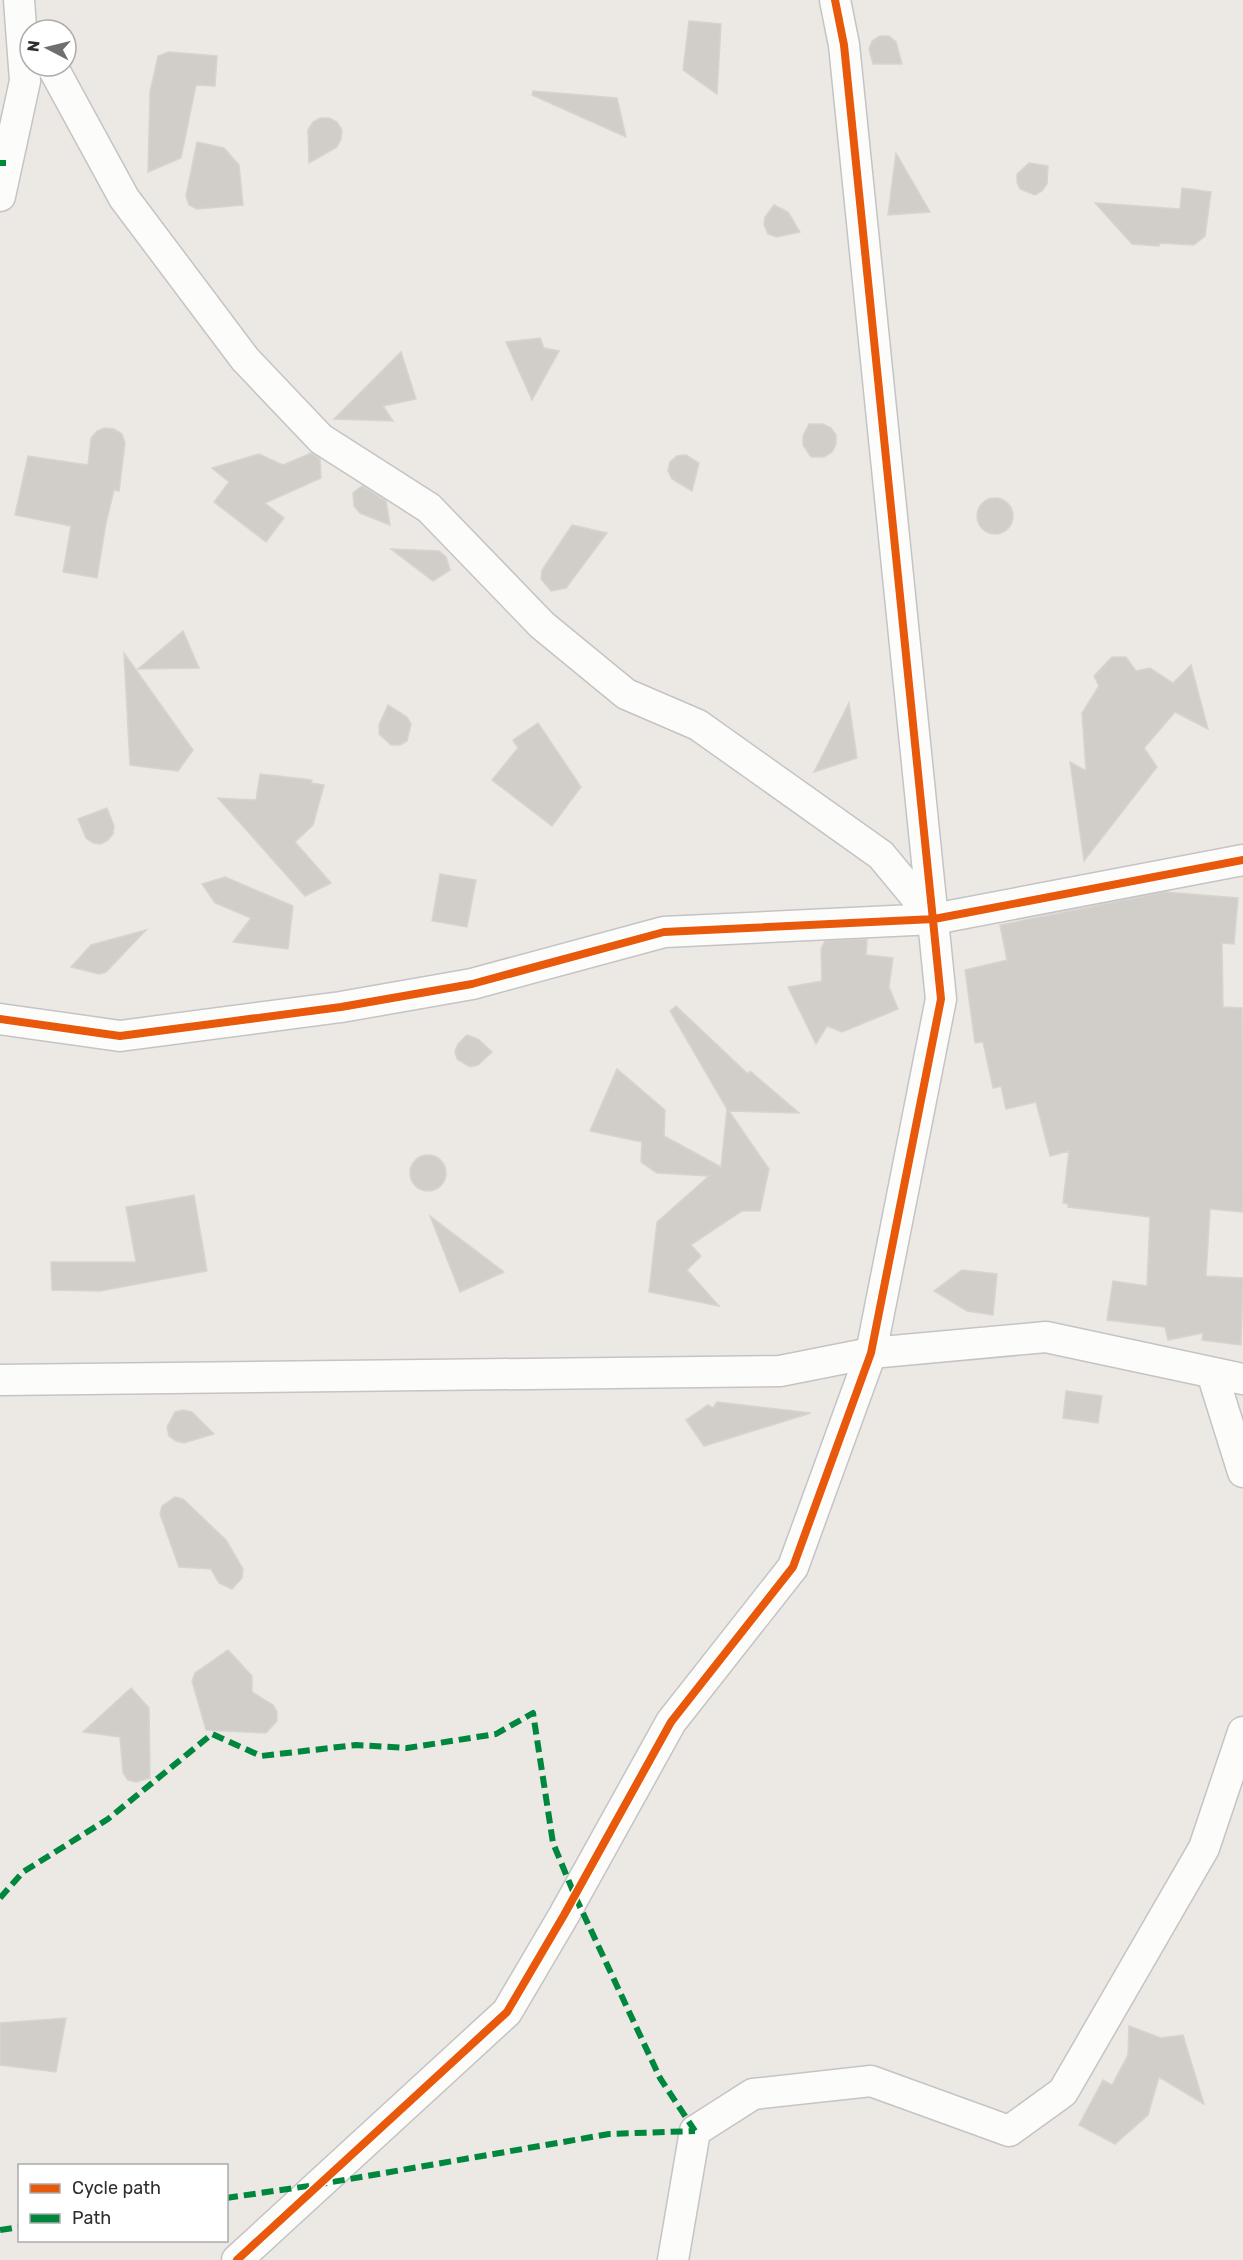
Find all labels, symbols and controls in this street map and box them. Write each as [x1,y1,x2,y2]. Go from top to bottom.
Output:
north arrow [18,18,78,78]
text: N [23,39,44,53]
legend [18,2164,228,2242]
text: Cycle path [72,2177,161,2199]
text: Path [72,2207,111,2229]

